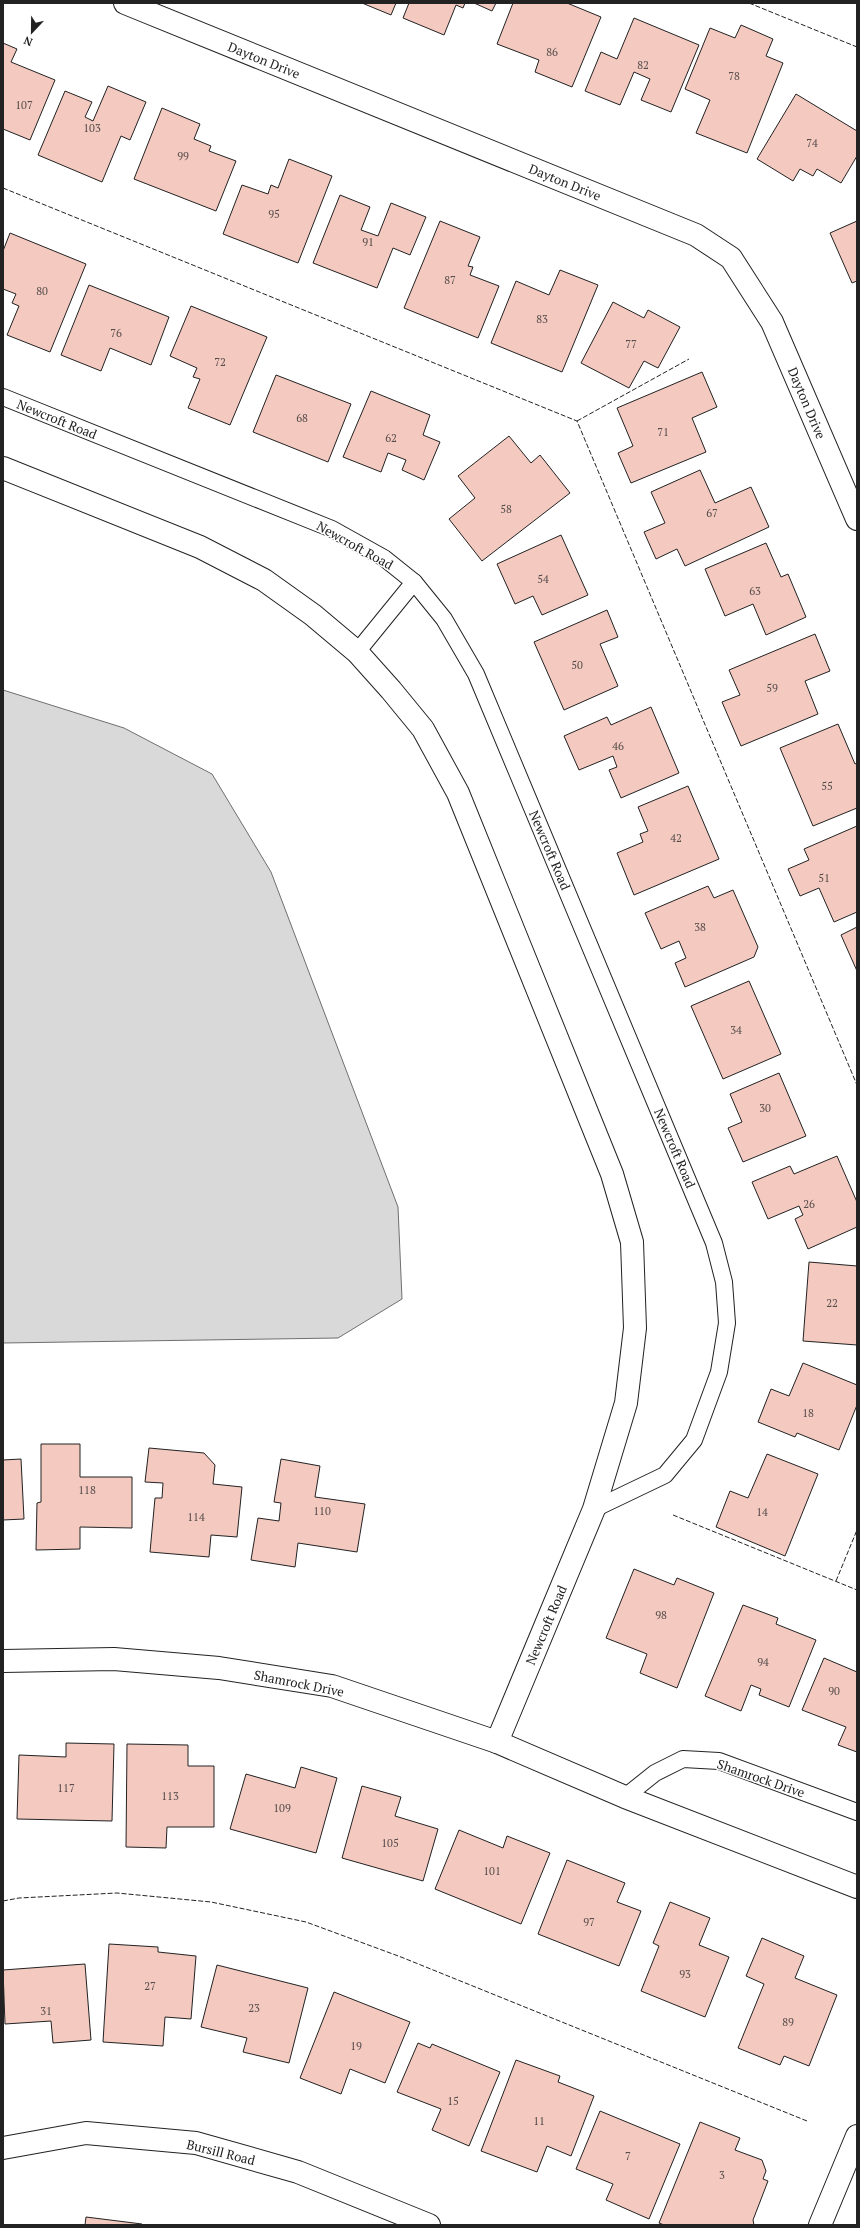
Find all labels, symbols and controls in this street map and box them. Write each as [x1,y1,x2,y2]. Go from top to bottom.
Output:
north arrow [12,12,52,52]
text: N [21,33,35,49]
street label: Dayton Drive [225,37,303,83]
house number: 86 [546,45,558,59]
house number: 82 [637,58,649,72]
house number: 78 [728,69,740,83]
house number: 107 [15,98,33,112]
house number: 103 [83,121,101,135]
house number: 74 [806,136,818,150]
house number: 99 [177,149,189,163]
street label: Dayton Drive [526,159,604,205]
house number: 95 [268,207,280,221]
house number: 91 [362,235,374,249]
house number: 87 [444,273,456,287]
house number: 80 [36,284,48,298]
house number: 83 [536,312,548,326]
house number: 76 [110,326,122,340]
house number: 77 [625,337,637,351]
house number: 72 [214,355,226,369]
street label: Dayton Drive [784,364,830,442]
street label: Newcroft Road [14,395,100,443]
house number: 68 [296,411,308,425]
house number: 71 [657,425,669,439]
house number: 62 [385,431,397,445]
house number: 58 [500,502,512,516]
house number: 67 [706,506,718,520]
street label: Newcroft Road [314,517,396,573]
house number: 54 [537,572,549,586]
house number: 63 [749,584,761,598]
house number: 50 [571,658,583,672]
house number: 59 [766,681,778,695]
house number: 46 [612,739,624,753]
house number: 55 [821,779,833,793]
street label: Newcroft Road [525,807,575,893]
house number: 42 [670,831,682,845]
house number: 51 [818,871,830,885]
house number: 38 [694,920,706,934]
house number: 34 [730,1023,742,1037]
house number: 30 [759,1101,771,1115]
street label: Newcroft Road [650,1105,700,1191]
house number: 26 [803,1197,815,1211]
house number: 22 [826,1296,838,1310]
house number: 18 [802,1406,814,1420]
house number: 118 [78,1483,96,1497]
house number: 110 [313,1504,331,1518]
house number: 14 [756,1505,768,1519]
house number: 114 [187,1510,205,1524]
street label: Newcroft Road [521,1582,571,1668]
house number: 98 [655,1608,667,1622]
house number: 94 [757,1655,769,1669]
street label: Shamrock Drive [252,1665,346,1701]
house number: 90 [828,1684,840,1698]
street label: Shamrock Drive [715,1755,807,1801]
house number: 117 [57,1781,75,1795]
house number: 113 [161,1789,179,1803]
house number: 109 [273,1801,291,1815]
house number: 105 [381,1836,399,1850]
house number: 101 [483,1864,501,1878]
house number: 97 [583,1915,595,1929]
house number: 93 [679,1967,691,1981]
house number: 27 [144,1979,156,1993]
house number: 23 [248,2001,260,2015]
house number: 31 [40,2004,52,2018]
house number: 89 [782,2015,794,2029]
house number: 19 [350,2039,362,2053]
house number: 15 [447,2094,459,2108]
house number: 11 [533,2114,545,2128]
street label: Bursill Road [185,2135,257,2169]
house number: 7 [625,2149,631,2163]
house number: 3 [719,2168,725,2182]

